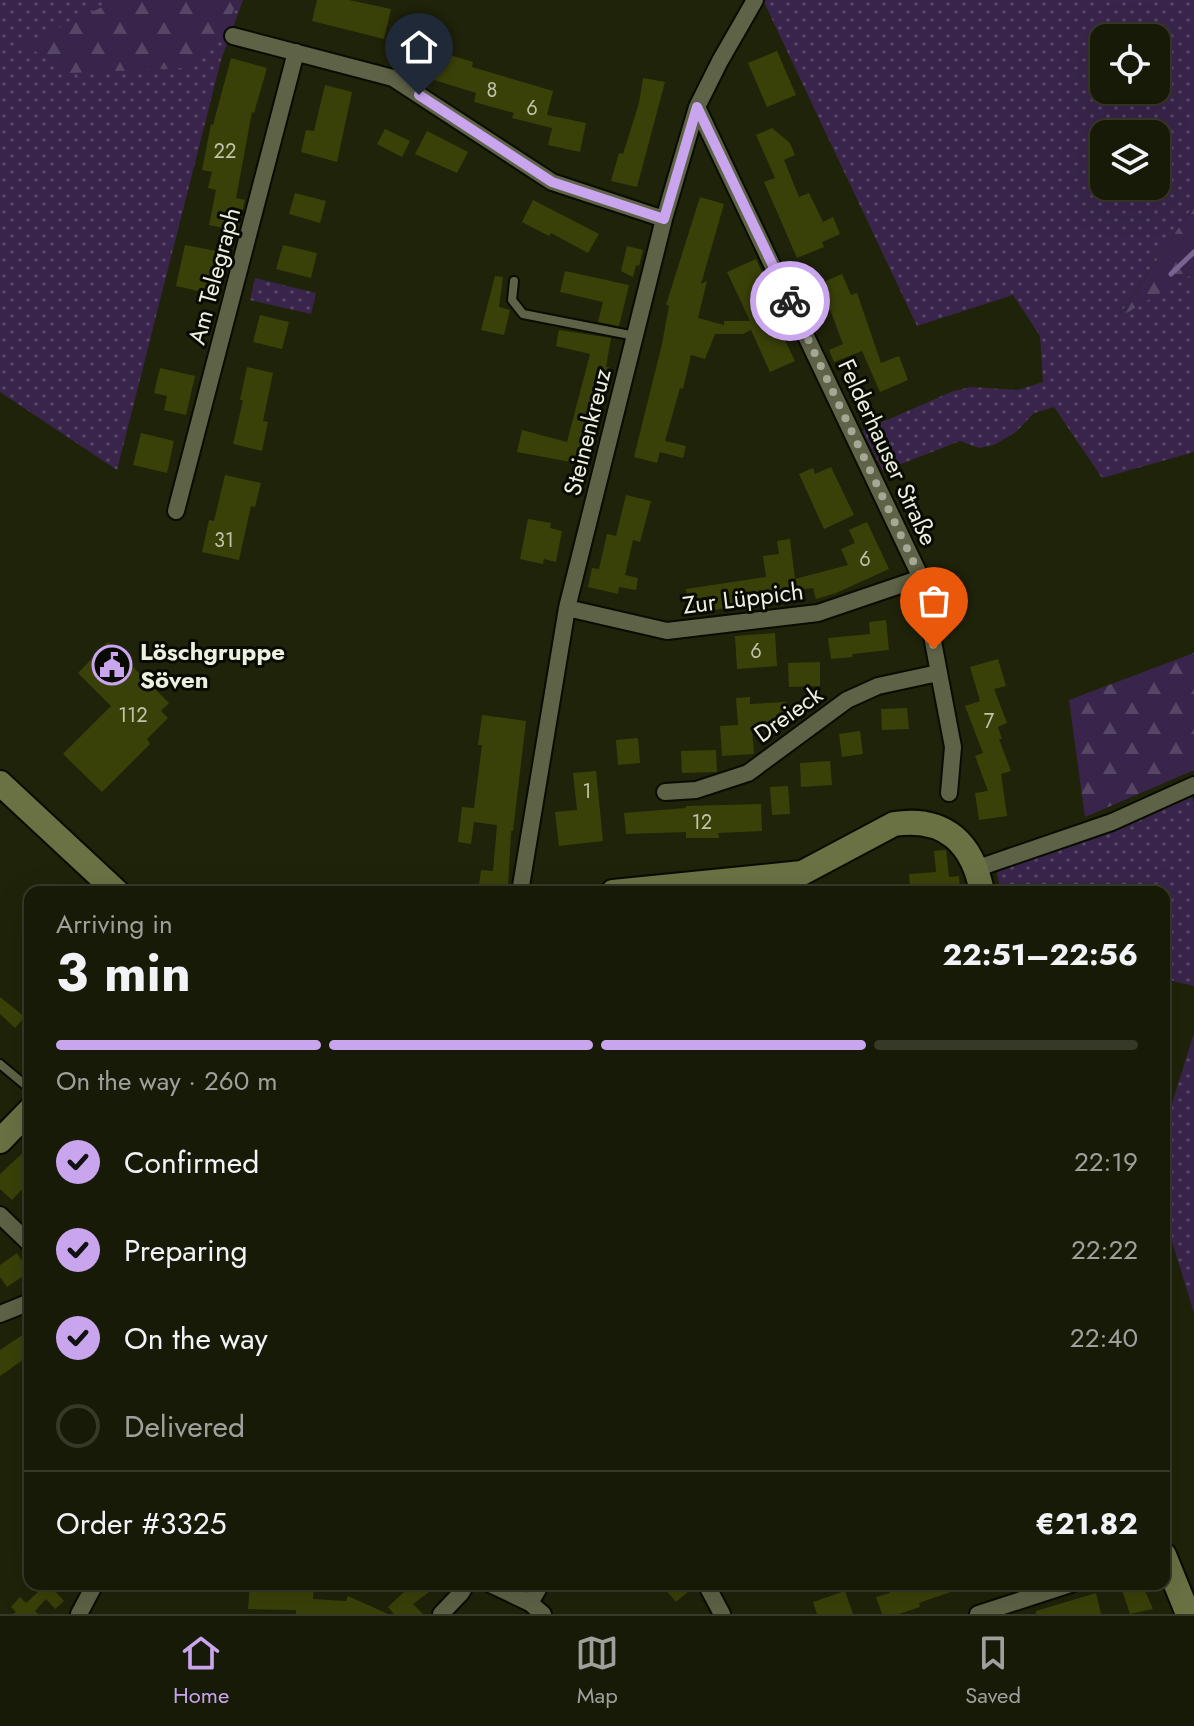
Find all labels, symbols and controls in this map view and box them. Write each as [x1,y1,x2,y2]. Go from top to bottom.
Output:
pin [385,13,453,95]
map controls [1090,24,1170,200]
button: locate [1090,24,1170,104]
icon: home [397,25,441,69]
house number: 8 [487,76,497,105]
house number: 6 [526,94,538,123]
button: layers [1090,120,1170,200]
house number: 22 [214,137,236,166]
street label: Am Telegraph [179,204,249,348]
courier [750,261,830,341]
icon: bike [768,279,812,323]
street label: Felderhauser Straße [829,353,947,551]
street label: Steinenkreuz [554,365,620,499]
house number: 31 [214,526,234,555]
house number: 6 [859,545,871,574]
pin [900,567,968,649]
street label: Zur Lüppich [681,573,805,623]
icon: bag [912,579,956,623]
place label: Löschgruppe Söven [140,634,285,697]
house number: 6 [750,637,762,666]
public building icon: Löschgruppe Söven [91,644,133,686]
street label: Dreieck [746,677,830,751]
house number: 112 [118,701,148,730]
house number: 7 [984,707,995,736]
house number: 1 [583,777,592,806]
house number: 12 [692,808,712,837]
text: Arriving in [56,905,173,943]
text: 22:51–22:56 [942,933,1138,976]
text: 3 min [56,935,191,1011]
text: On the way · 260 m [56,1062,277,1100]
icon: check [56,1140,100,1184]
text: Confirmed [124,1141,259,1184]
text: 22:19 [1074,1143,1138,1181]
icon: check [56,1228,100,1272]
text: Preparing [124,1229,248,1272]
text: 22:22 [1071,1231,1138,1269]
icon: check [56,1316,100,1360]
text: On the way [124,1317,268,1360]
text: 22:40 [1070,1319,1138,1357]
text: Delivered [124,1405,245,1448]
text: Order #3325 [56,1502,227,1545]
text: €21.82 [1035,1502,1138,1545]
tab: Home [173,1631,229,1711]
tab: Map [575,1631,619,1711]
tab: Saved [965,1631,1021,1711]

